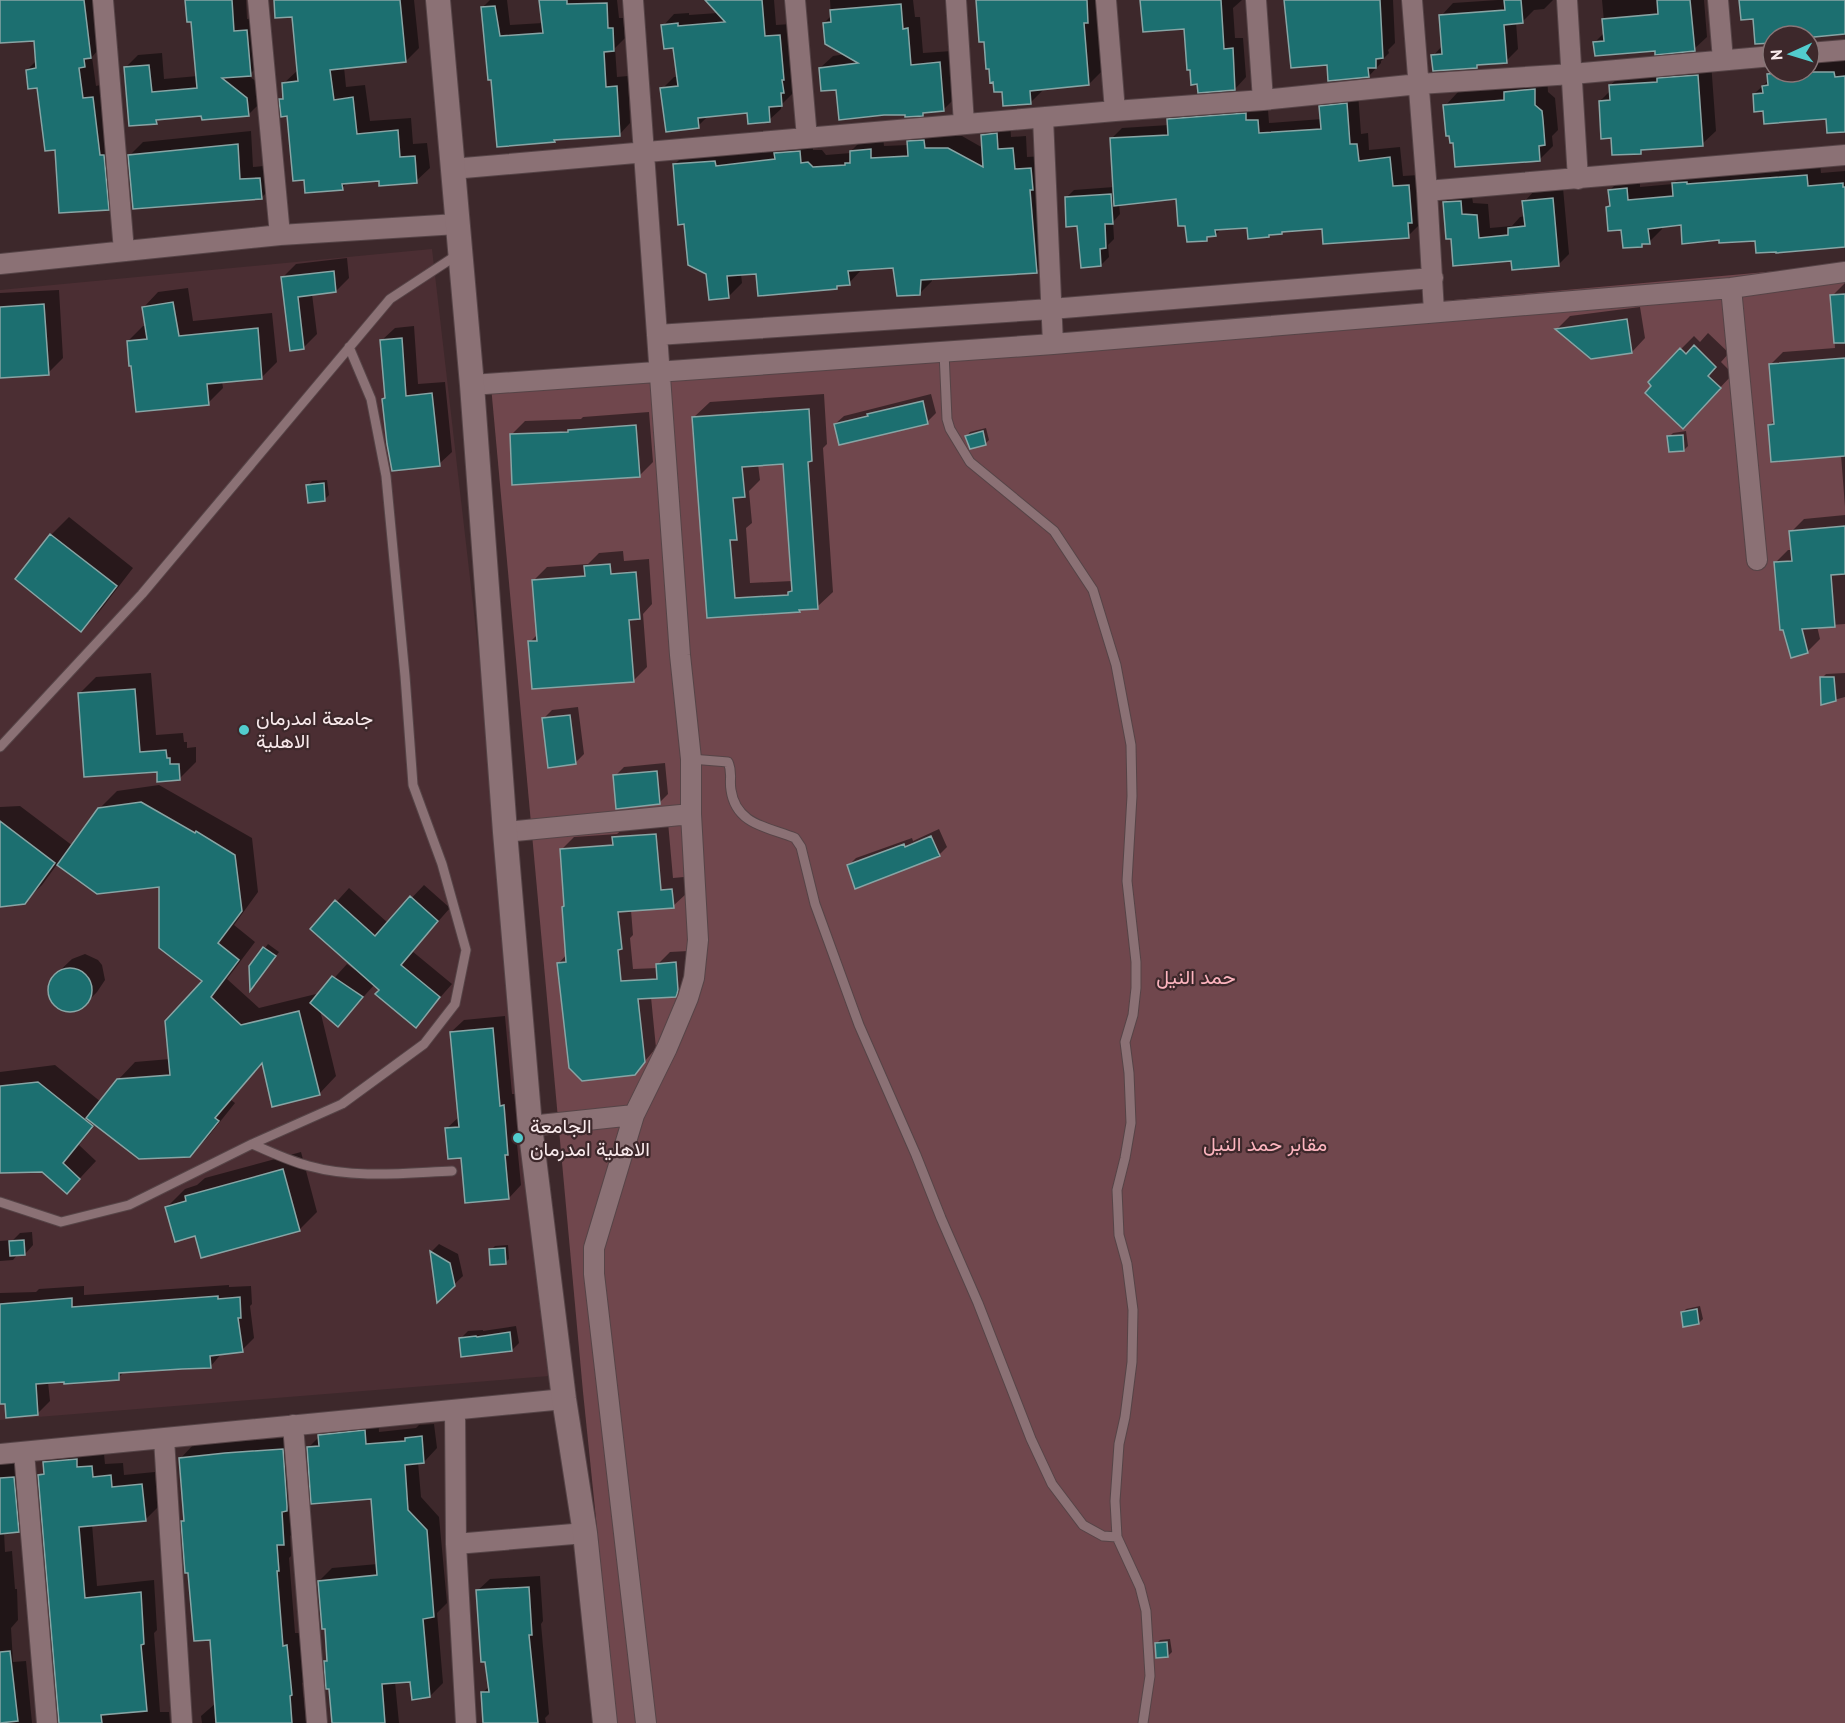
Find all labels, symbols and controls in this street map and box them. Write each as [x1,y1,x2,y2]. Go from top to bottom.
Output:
north arrow [1761,24,1821,84]
text: N [1766,49,1786,61]
place label: جامعة امدرمان الاهلية [256,705,373,754]
marker: جامعة امدرمان الاهلية [237,723,251,737]
park label: حمد النيل [1156,964,1236,990]
place label: الجامعة الاهلية امدرمان [530,1113,650,1162]
marker: الجامعة الاهلية امدرمان [511,1131,525,1145]
park label: مقابر حمد النيل [1203,1131,1327,1157]

